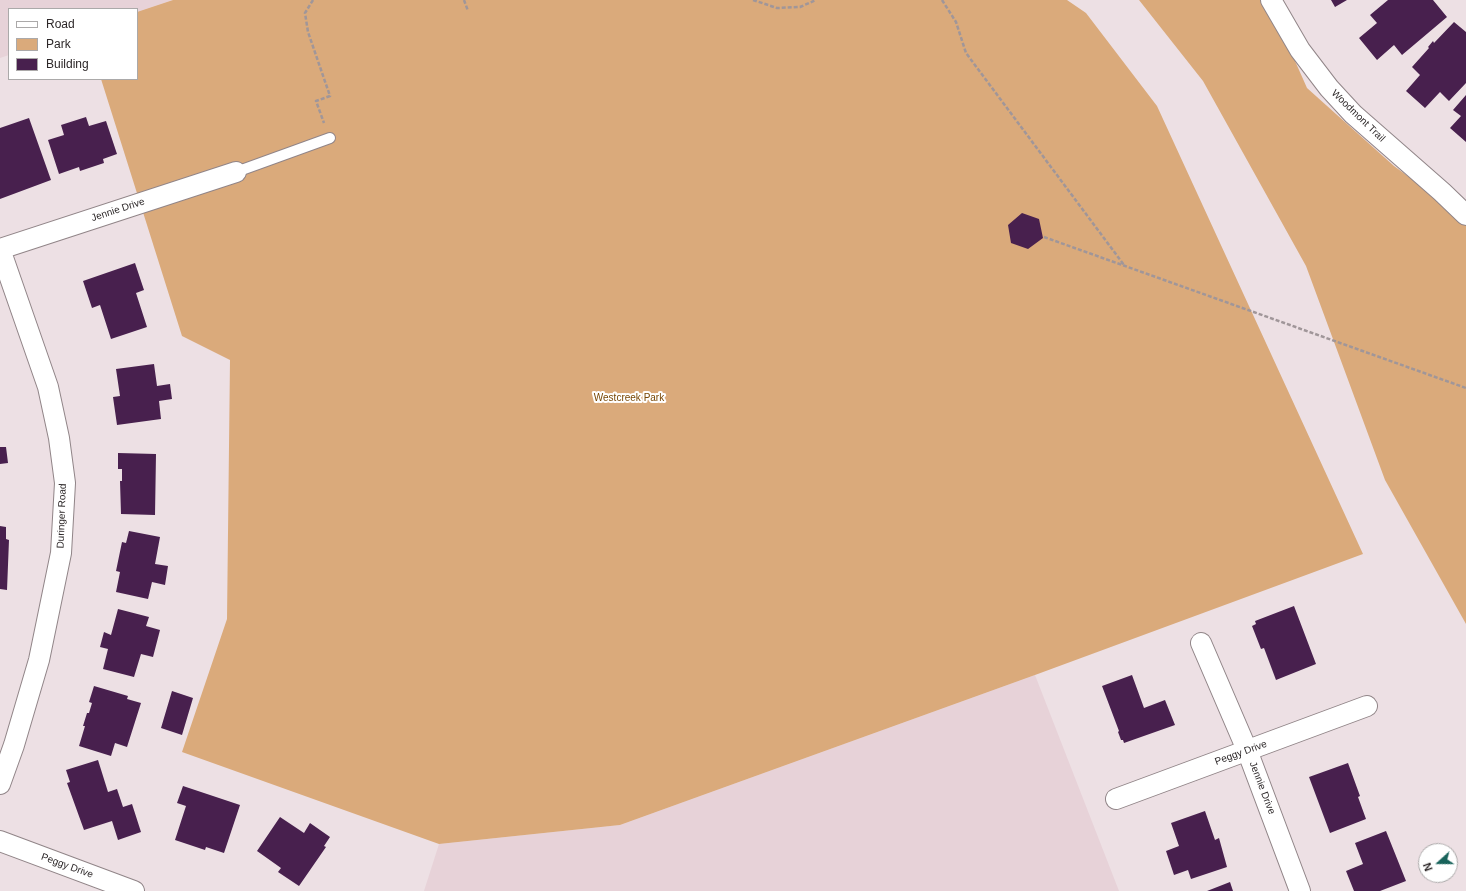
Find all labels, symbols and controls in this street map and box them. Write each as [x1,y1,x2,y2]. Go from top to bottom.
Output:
legend [8,8,138,80]
text: Road [46,17,75,31]
text: Park [46,37,71,51]
text: Building [46,57,89,71]
street label: Woodmont Trail [1329,87,1387,145]
street label: Jennie Drive [90,196,146,224]
park label: Westcreek Park [594,392,664,404]
street label: Duringer Road [55,483,69,549]
street label: Peggy Drive [1213,738,1269,768]
street label: Jennie Drive [1246,760,1278,816]
north arrow [1418,843,1458,883]
street label: Peggy Drive [39,851,95,881]
text: N [1421,861,1435,873]

